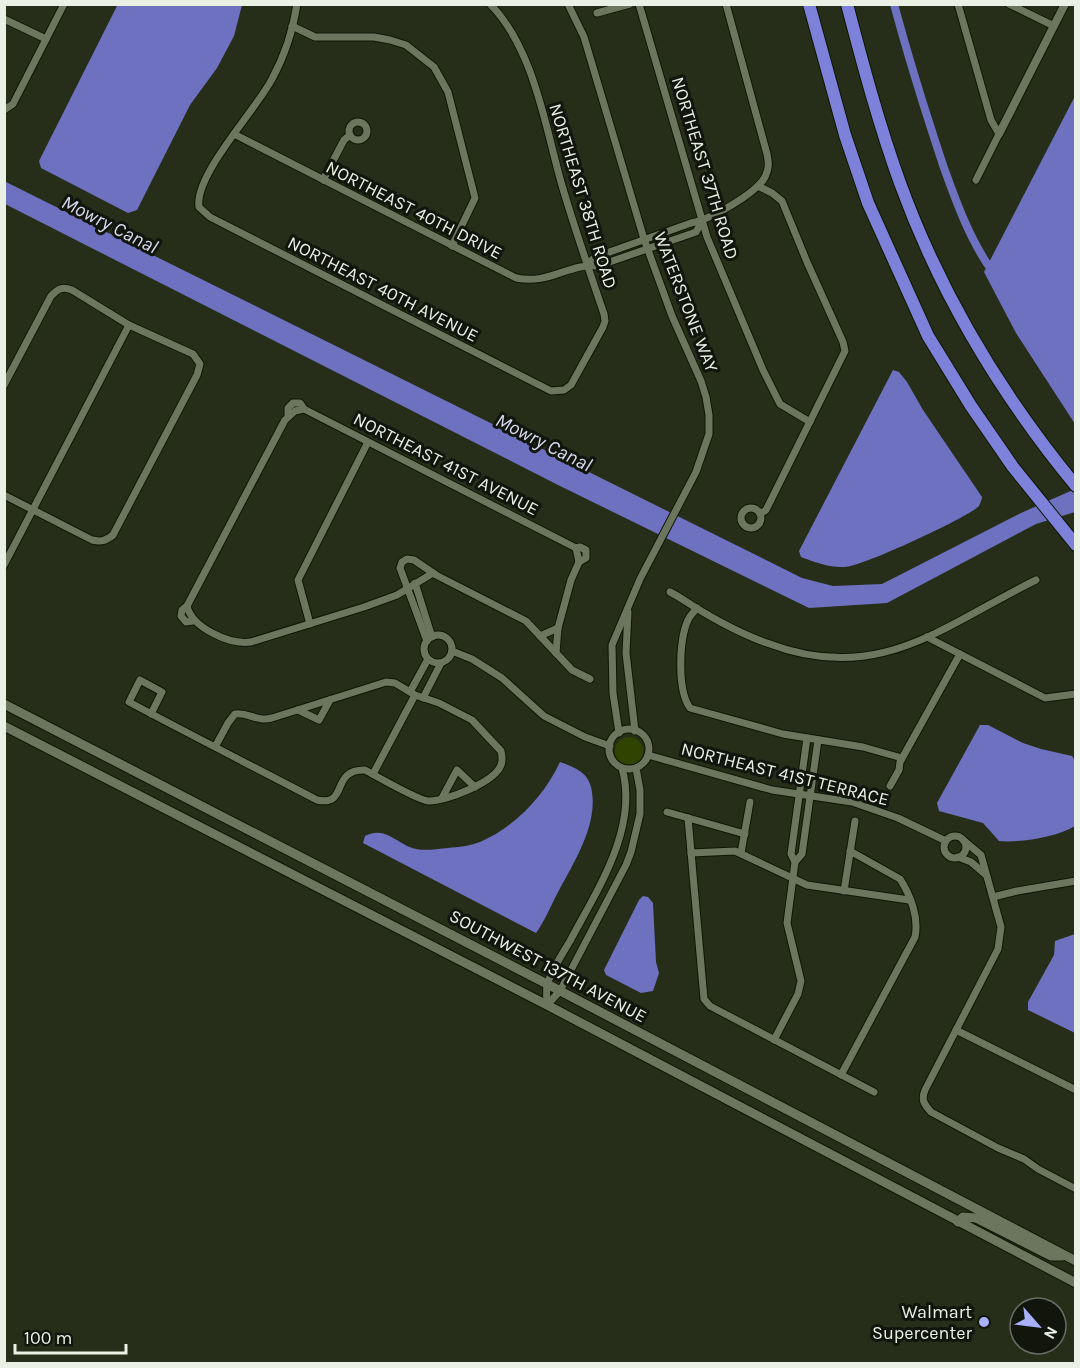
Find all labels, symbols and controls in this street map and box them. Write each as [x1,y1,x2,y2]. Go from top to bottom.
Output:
street label: NORTHEAST 37TH ROAD [667,74,743,262]
street label: NORTHEAST 38TH ROAD [544,101,622,291]
street label: NORTHEAST 40TH DRIVE [322,156,506,264]
water label: Mowry Canal [58,190,162,259]
street label: WATERSTONE WAY [649,229,723,375]
street label: NORTHEAST 40TH AVENUE [284,231,482,347]
street label: NORTHEAST 41ST AVENUE [350,408,542,520]
water label: Mowry Canal [492,408,596,477]
street label: NORTHEAST 41ST TERRACE [679,738,891,810]
street label: SOUTHWEST 137TH AVENUE [446,905,650,1027]
north arrow [1008,1296,1068,1356]
place label: Walmart Supercenter [872,1301,972,1344]
marker: Walmart Supercenter [977,1315,991,1329]
scale bar [15,1317,126,1355]
text: N [1040,1323,1062,1342]
text: 100 m [24,1327,72,1349]

